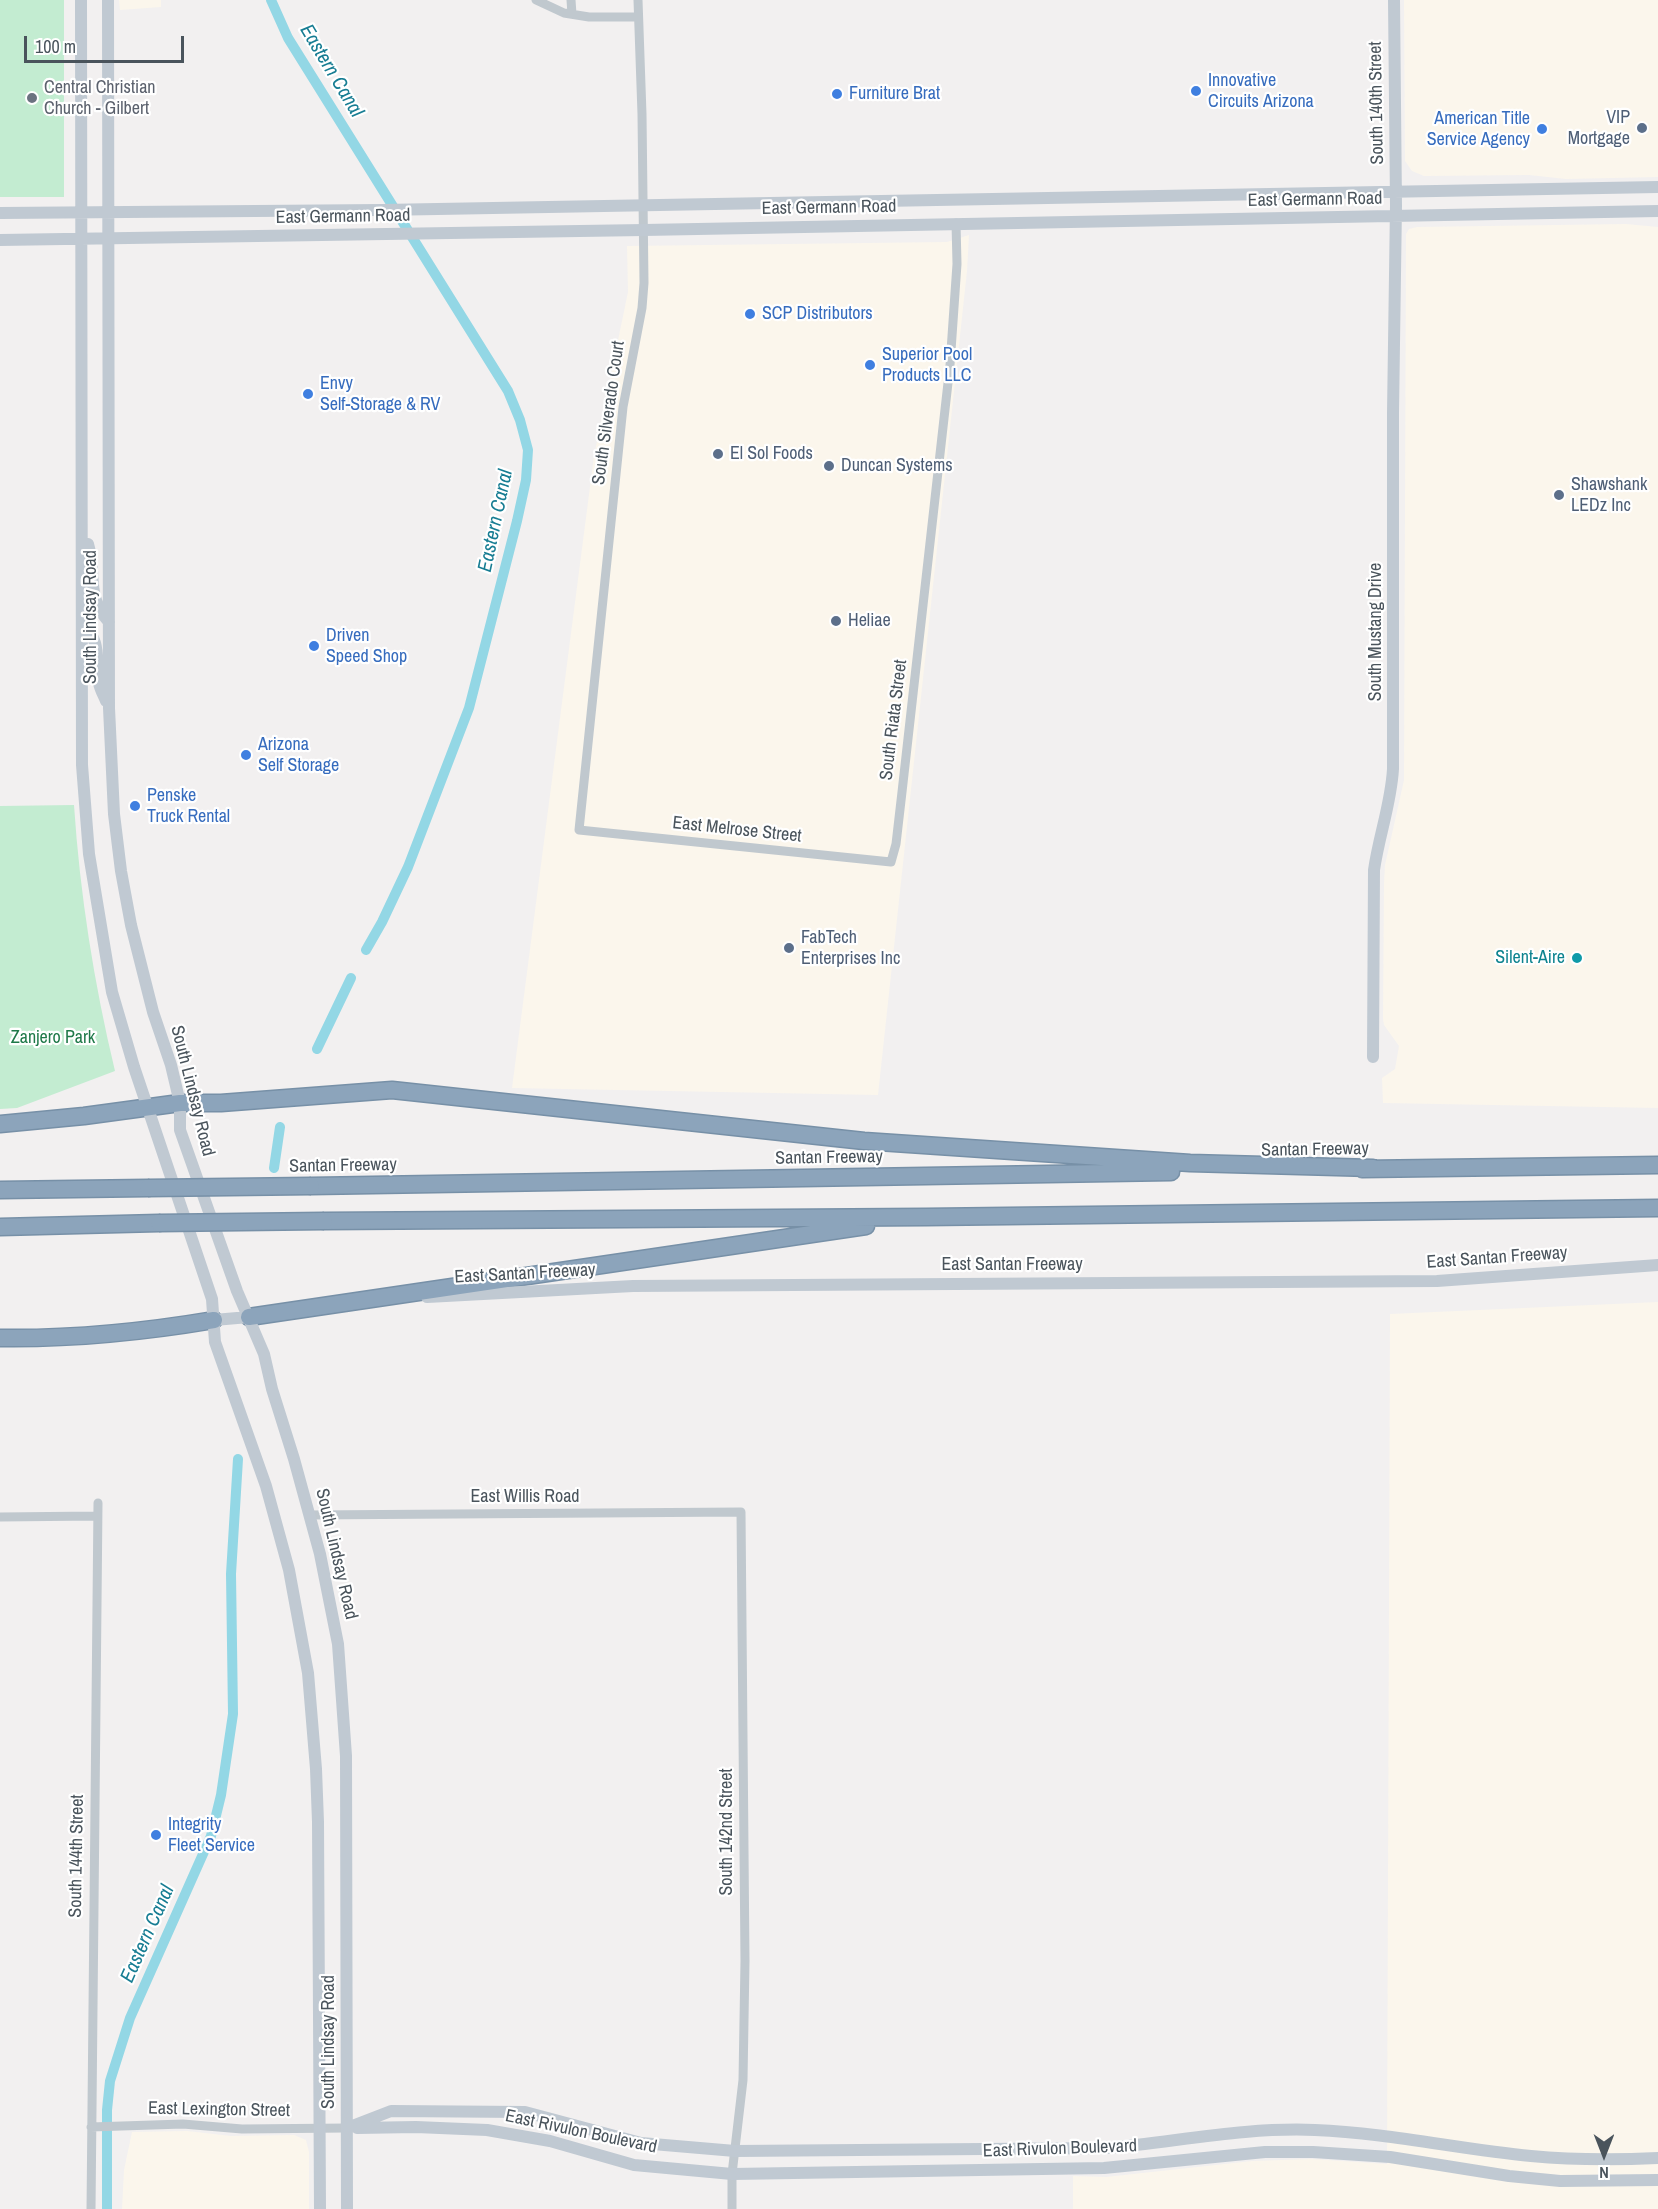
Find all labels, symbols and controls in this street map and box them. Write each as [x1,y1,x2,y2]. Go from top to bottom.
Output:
water label: Eastern Canal [294,20,368,122]
scale bar [27,24,188,62]
text: 100 m [35,34,76,59]
street label: South 140th Street [1365,41,1389,165]
place label: Innovative Circuits Arizona [1208,70,1314,112]
place label: Central Christian Church - Gilbert [44,77,156,119]
place label: Furniture Brat [849,83,940,105]
marker: Innovative Circuits Arizona [1189,84,1203,98]
marker: Furniture Brat [830,87,844,101]
marker: Central Christian Church - Gilbert [25,91,39,105]
place label: VIP Mortgage [1568,107,1630,150]
place label: American Title Service Agency [1427,108,1530,150]
marker: VIP Mortgage [1635,121,1649,135]
marker: American Title Service Agency [1535,122,1549,136]
street label: East Germann Road [1248,188,1382,212]
street label: East Germann Road [762,196,896,220]
street label: East Germann Road [276,205,410,229]
place label: SCP Distributors [762,303,873,325]
marker: SCP Distributors [743,307,757,321]
street label: South Silverado Court [588,340,630,486]
place label: Superior Pool Products LLC [882,344,972,386]
marker: Superior Pool Products LLC [863,358,877,372]
place label: Envy Self-Storage & RV [320,373,440,416]
marker: Envy Self-Storage & RV [301,387,315,401]
place label: El Sol Foods [730,443,813,465]
marker: El Sol Foods [711,447,725,461]
place label: Duncan Systems [841,455,953,477]
marker: Duncan Systems [822,459,836,473]
water label: Eastern Canal [473,468,519,574]
place label: Shawshank LEDz Inc [1571,474,1647,516]
marker: Shawshank LEDz Inc [1552,488,1566,502]
street label: South Lindsay Road [80,550,102,684]
street label: South Mustang Drive [1365,563,1387,701]
place label: Heliae [848,610,891,632]
marker: Heliae [829,614,843,628]
place label: Driven Speed Shop [326,625,407,668]
marker: Driven Speed Shop [307,639,321,653]
street label: South Riata Street [876,658,912,782]
place label: Arizona Self Storage [258,734,339,777]
marker: Arizona Self Storage [239,748,253,762]
place label: Penske Truck Rental [147,785,230,828]
marker: Penske Truck Rental [128,799,142,813]
street label: East Melrose Street [671,812,803,848]
place label: FabTech Enterprises Inc [801,927,900,970]
marker: FabTech Enterprises Inc [782,941,796,955]
place label: Silent-Aire [1495,947,1565,969]
marker: Silent-Aire [1570,951,1584,965]
street label: South Lindsay Road [165,1023,219,1159]
park label: Zanjero Park [11,1027,95,1049]
street label: Santan Freeway [1261,1138,1369,1162]
street label: Santan Freeway [775,1146,883,1170]
street label: Santan Freeway [289,1154,397,1178]
street label: East Santan Freeway [1426,1242,1568,1274]
street label: East Santan Freeway [941,1254,1083,1276]
street label: East Santan Freeway [454,1260,596,1288]
street label: South Lindsay Road [310,1486,362,1622]
street label: East Willis Road [470,1486,580,1508]
street label: South 142nd Street [716,1768,738,1896]
street label: South 144th Street [65,1794,89,1918]
place label: Integrity Fleet Service [168,1814,255,1856]
marker: Integrity Fleet Service [149,1828,163,1842]
water label: Eastern Canal [116,1882,180,1986]
street label: South Lindsay Road [318,1975,340,2109]
street label: East Lexington Street [148,2098,290,2122]
street label: East Rivulon Boulevard [503,2105,659,2159]
north arrow [1574,2125,1634,2185]
street label: East Rivulon Boulevard [983,2136,1137,2162]
text: N [1599,2162,1609,2184]

